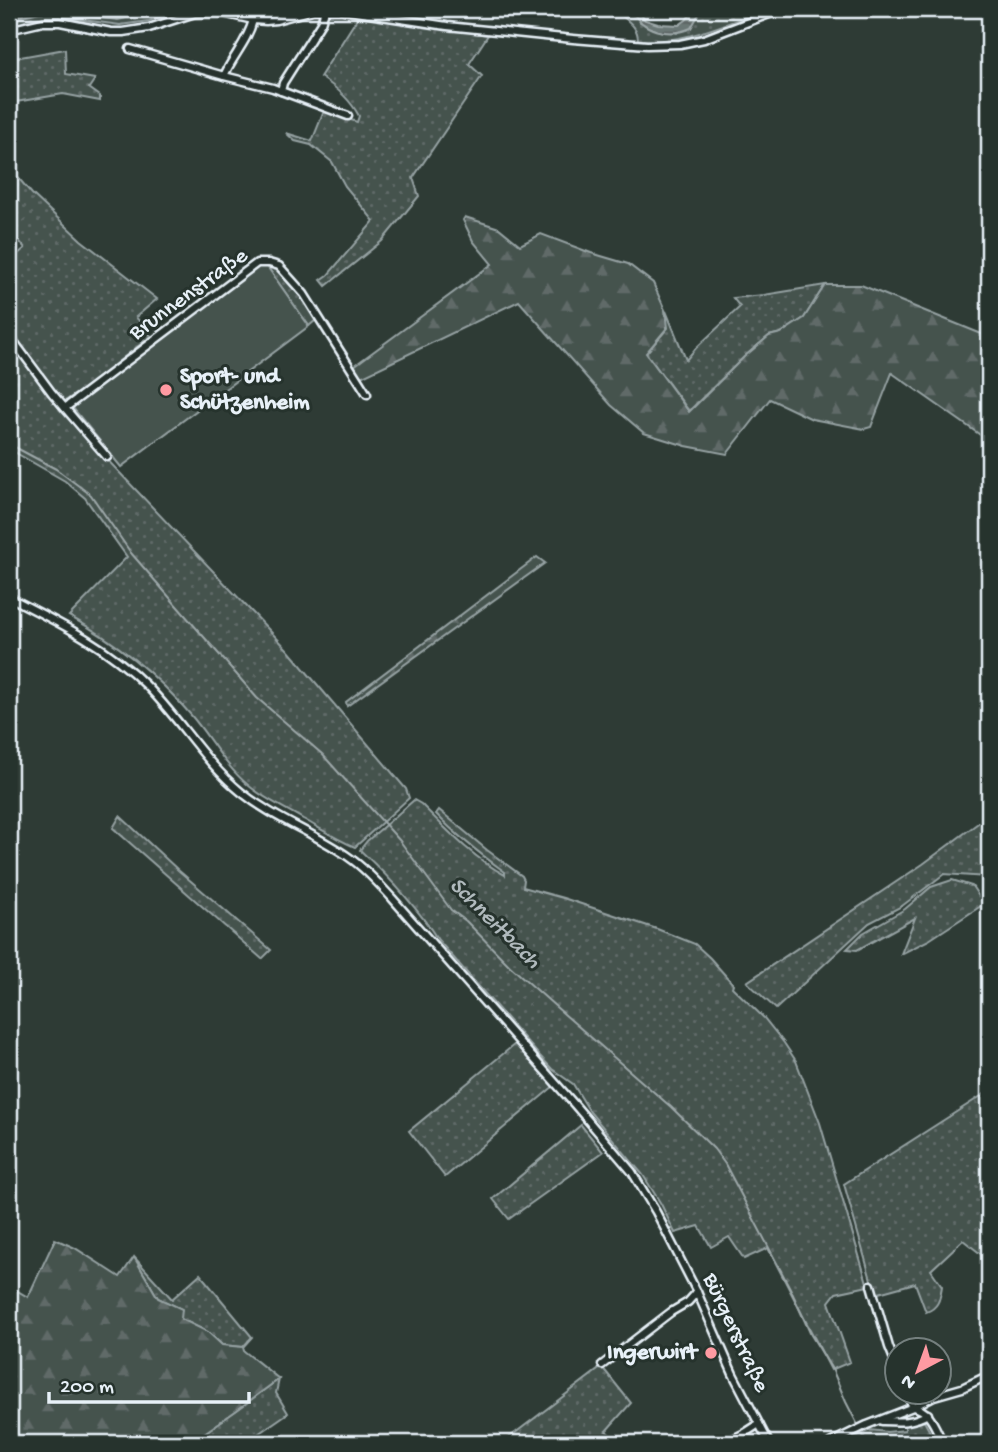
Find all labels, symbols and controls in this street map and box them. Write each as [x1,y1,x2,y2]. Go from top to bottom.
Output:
street label: Brunnenstraße [124,242,254,348]
place label: Sport- und Schützenheim [180,364,310,417]
marker: Sport- und Schützenheim [158,382,174,398]
water label: Schneitbach [442,872,547,977]
street label: Bürgerstraße [695,1268,775,1398]
north arrow [883,1336,953,1406]
place label: Ingerwirt [607,1340,700,1367]
marker: Ingerwirt [703,1345,719,1361]
scale bar [49,1361,248,1405]
text: N [897,1368,921,1394]
text: 200 m [60,1376,114,1401]

